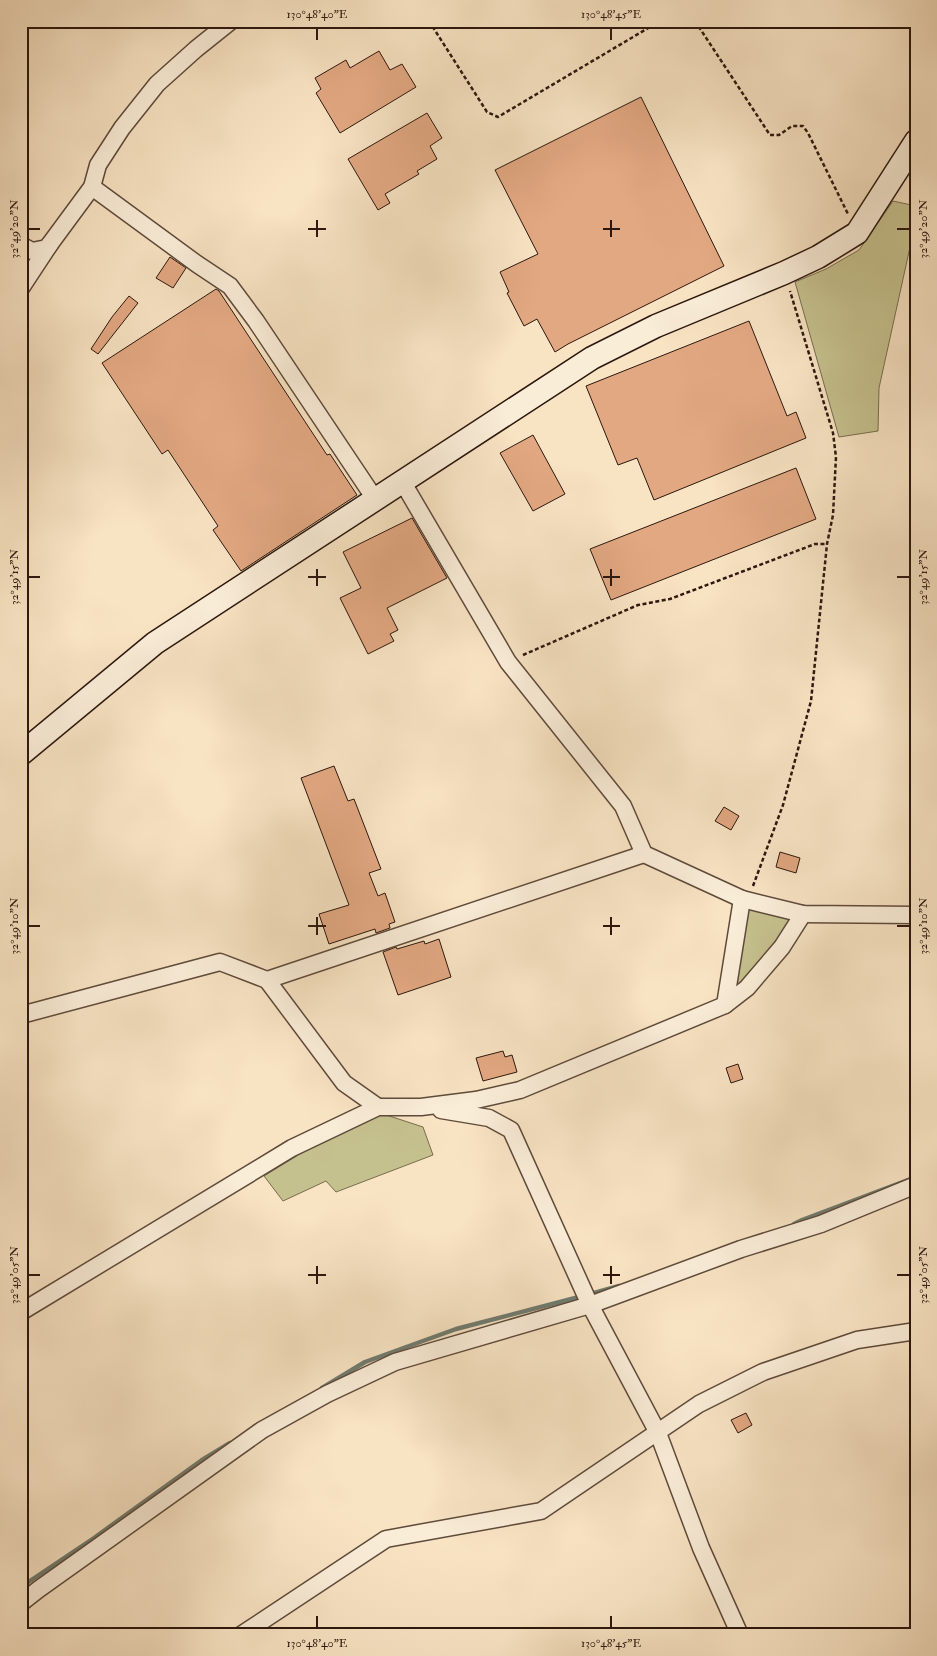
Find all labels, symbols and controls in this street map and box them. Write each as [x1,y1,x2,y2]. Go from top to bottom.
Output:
text: 130°48'40"E [287,7,348,22]
text: 130°48'45"E [581,7,641,22]
text: 32°49'20"N [7,199,22,258]
text: 32°49'20"N [916,199,931,258]
text: 32°49'15"N [7,549,22,605]
text: 32°49'15"N [916,549,931,605]
text: 32°49'10"N [7,897,22,954]
text: 32°49'10"N [916,897,931,954]
text: 32°49'05"N [7,1246,22,1304]
text: 32°49'05"N [916,1246,931,1304]
text: 130°48'40"E [287,1636,348,1651]
text: 130°48'45"E [581,1636,641,1651]

